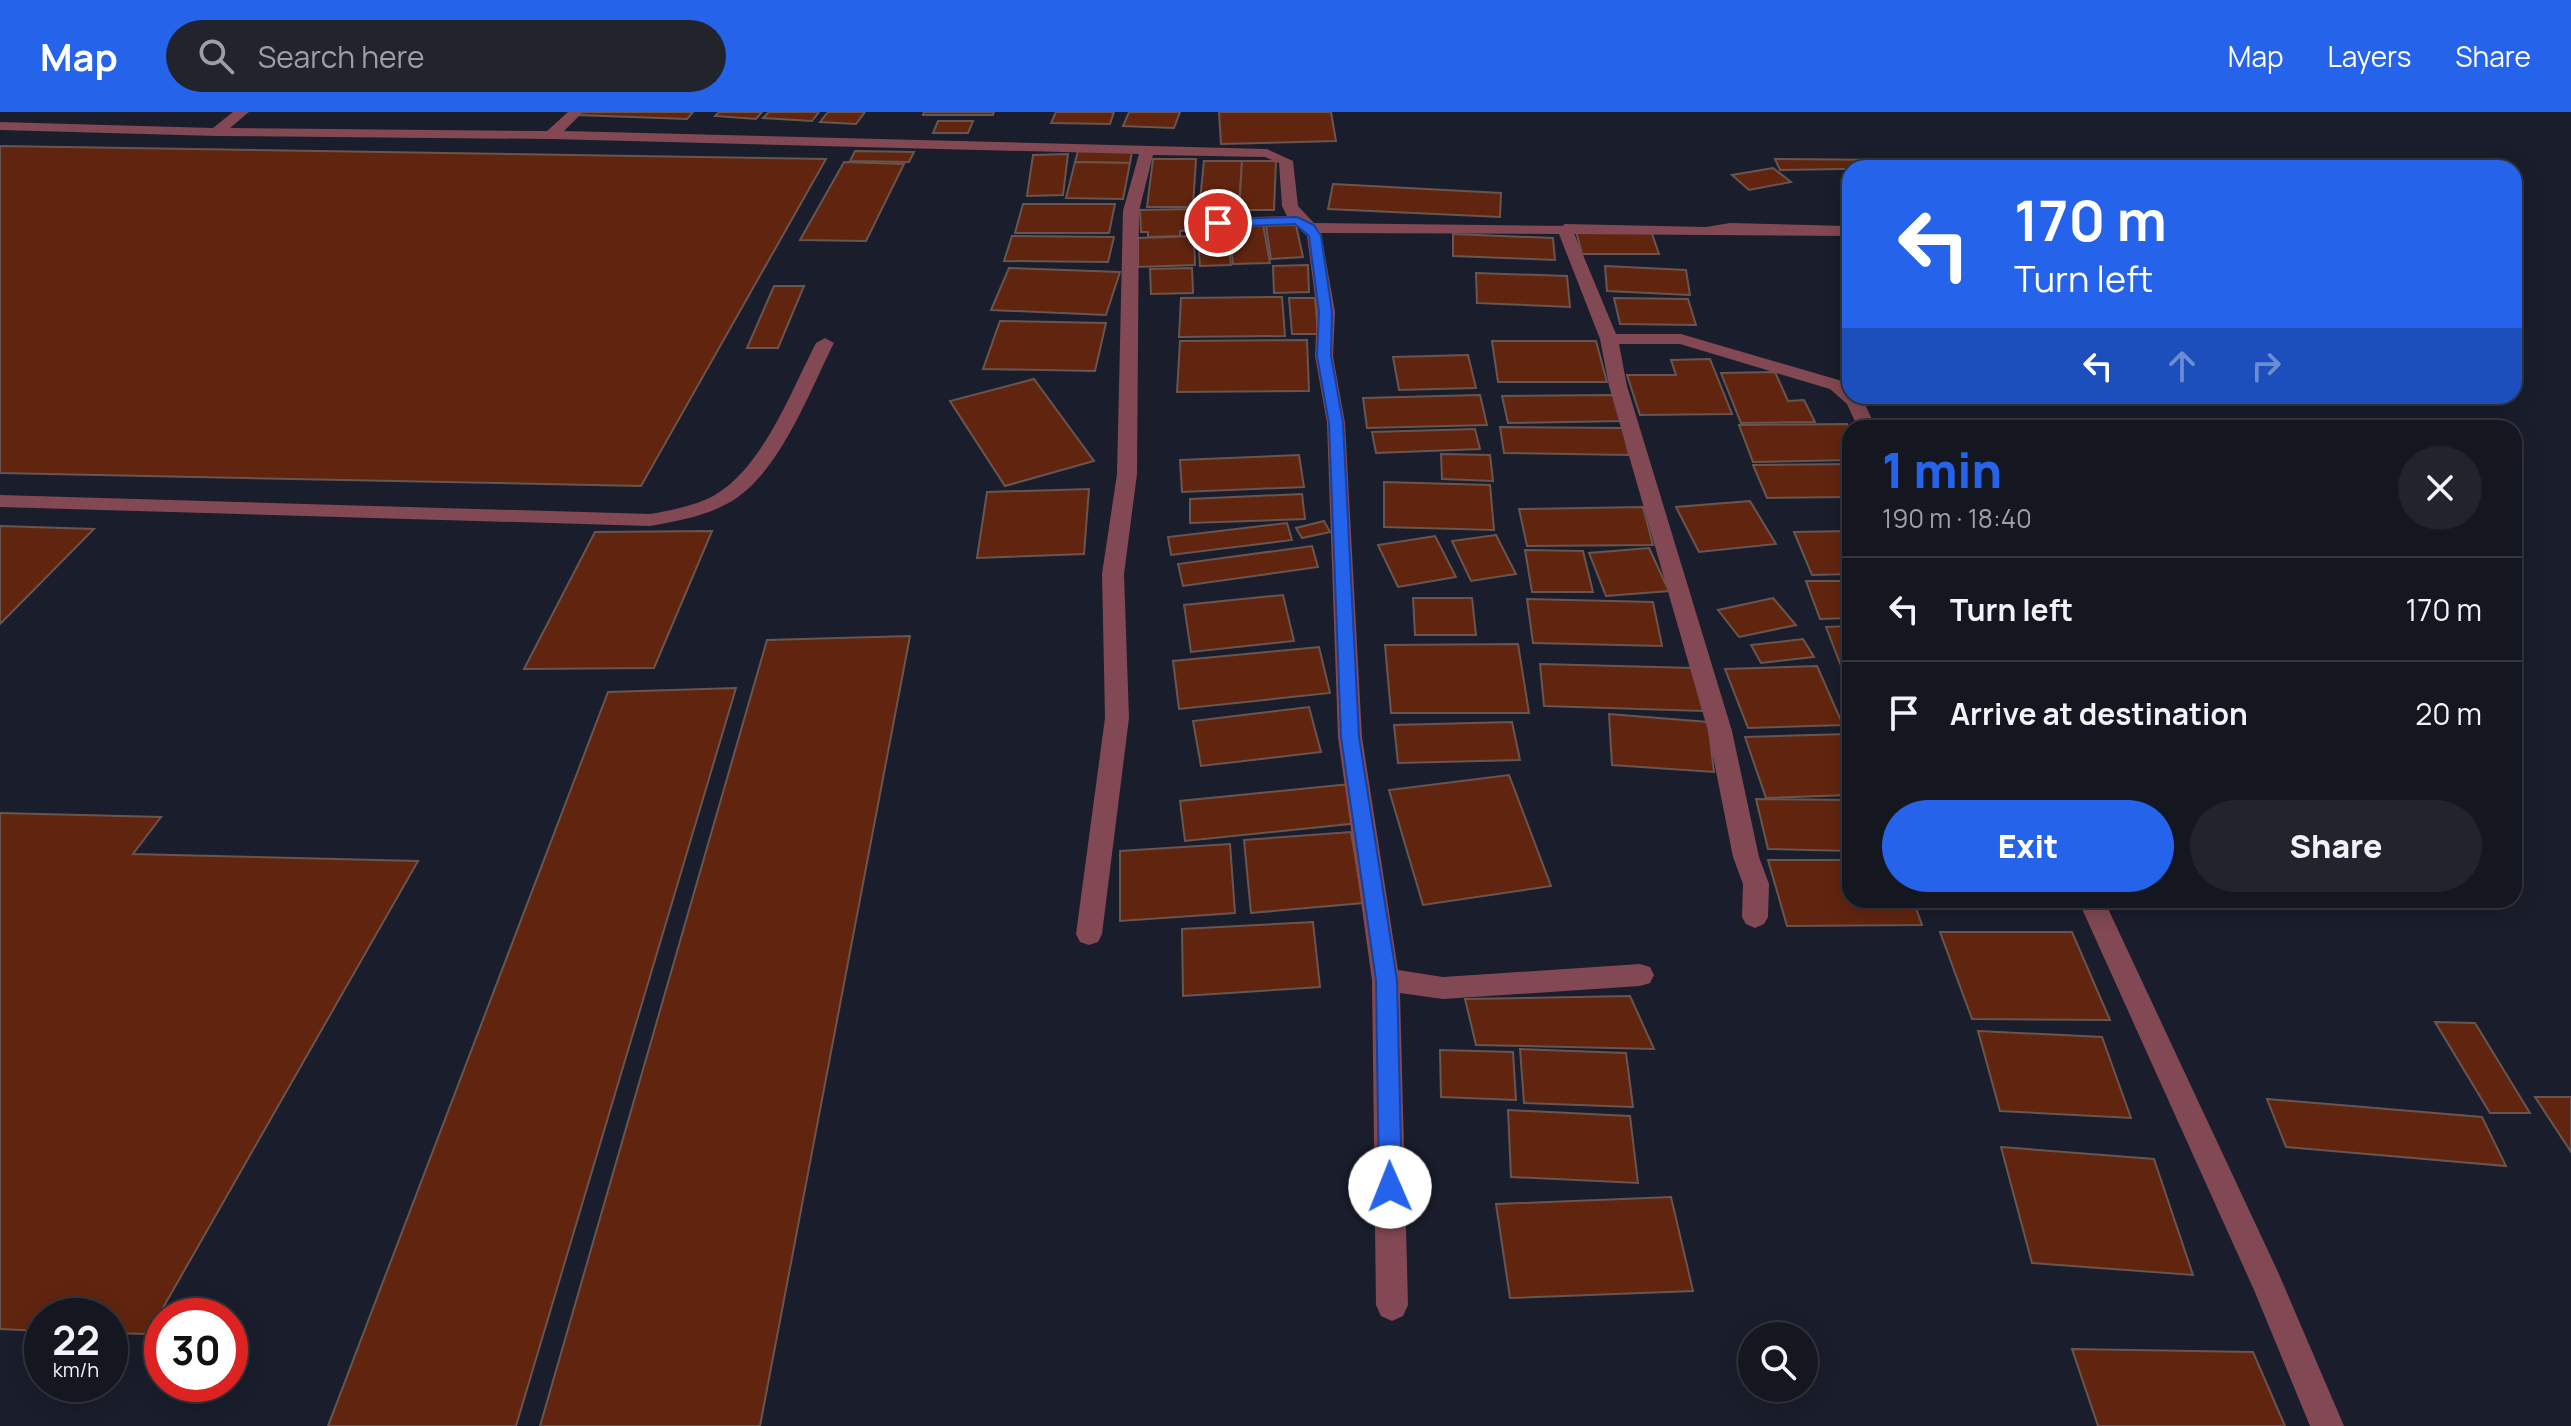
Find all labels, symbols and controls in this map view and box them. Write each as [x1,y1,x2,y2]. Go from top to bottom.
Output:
search box [166,20,726,92]
text: Map [40,30,118,82]
icon: search [194,34,238,78]
text: Search here [258,36,425,77]
text: Map [2228,37,2284,75]
text: Layers [2328,37,2411,75]
text: Share [2455,37,2531,75]
text: 170 m [2014,181,2167,258]
pin [1184,189,1252,257]
icon: left [1882,192,1986,296]
icon: arrive [1196,201,1240,245]
text: Turn left [2014,254,2153,303]
icon: left [2076,344,2120,388]
icon: ahead [2160,344,2204,388]
icon: right [2244,344,2288,388]
text: 1 min [1882,437,2002,502]
button: close [2398,446,2482,530]
text: 190 m · 18:40 [1882,500,2032,536]
icon: left [1882,587,1926,631]
text: Turn left [1950,589,2073,630]
text: 170 m [2405,589,2482,630]
icon: arrive [1882,691,1926,735]
text: Arrive at destination [1950,693,2248,734]
text: 20 m [2415,693,2482,734]
button: Exit [1882,800,2174,892]
button: Share [2190,800,2482,892]
position arrow [1348,1145,1432,1229]
speed limit sign: 30 [144,1298,248,1402]
text: 22 [52,1312,100,1367]
map controls [1738,1322,1818,1402]
button: search [1738,1322,1818,1402]
text: km/h [53,1356,99,1383]

